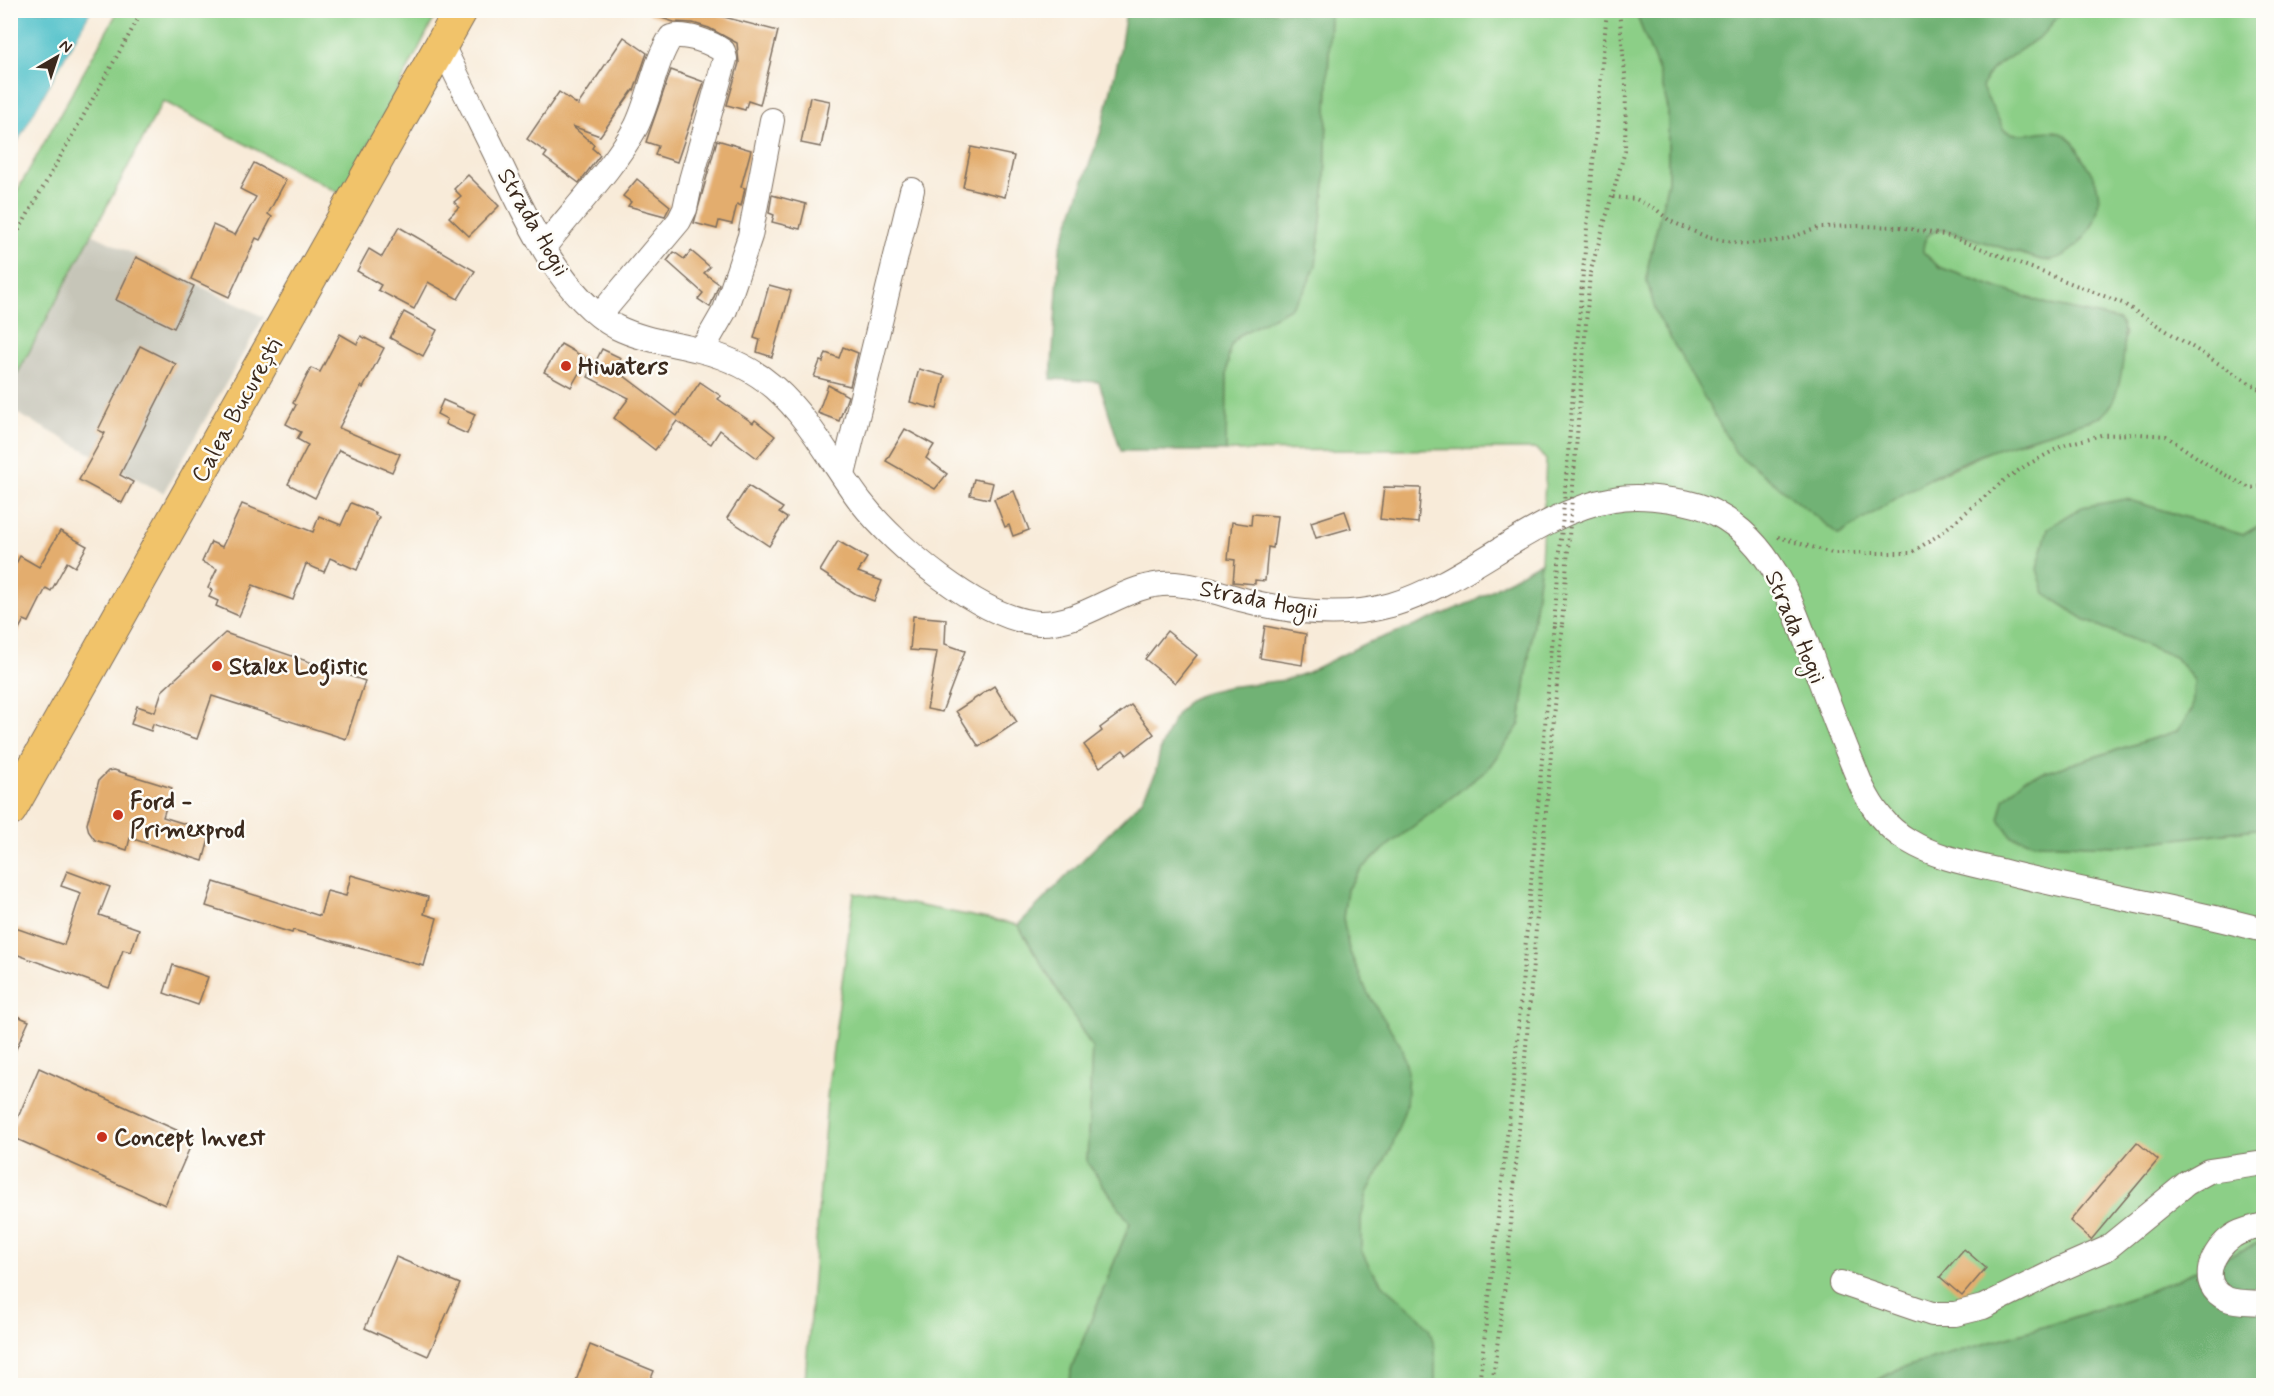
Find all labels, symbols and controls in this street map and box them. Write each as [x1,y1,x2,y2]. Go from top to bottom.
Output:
north arrow [27,27,87,87]
text: N [55,35,76,58]
street label: Strada Hogii [487,163,576,284]
street label: Calea București [185,333,290,489]
place label: Hiwaters [578,352,669,383]
marker: Hiwaters [559,359,573,373]
street label: Strada Hogii [1755,566,1832,690]
street label: Strada Hogii [1196,574,1321,629]
place label: Stalex Logistic [229,652,368,686]
marker: Stalex Logistic [210,659,224,673]
place label: Ford - Primexprod [130,787,245,846]
marker: Ford - Primexprod [111,808,125,822]
place label: Concept Invest [114,1123,266,1154]
marker: Concept Invest [95,1130,109,1144]

